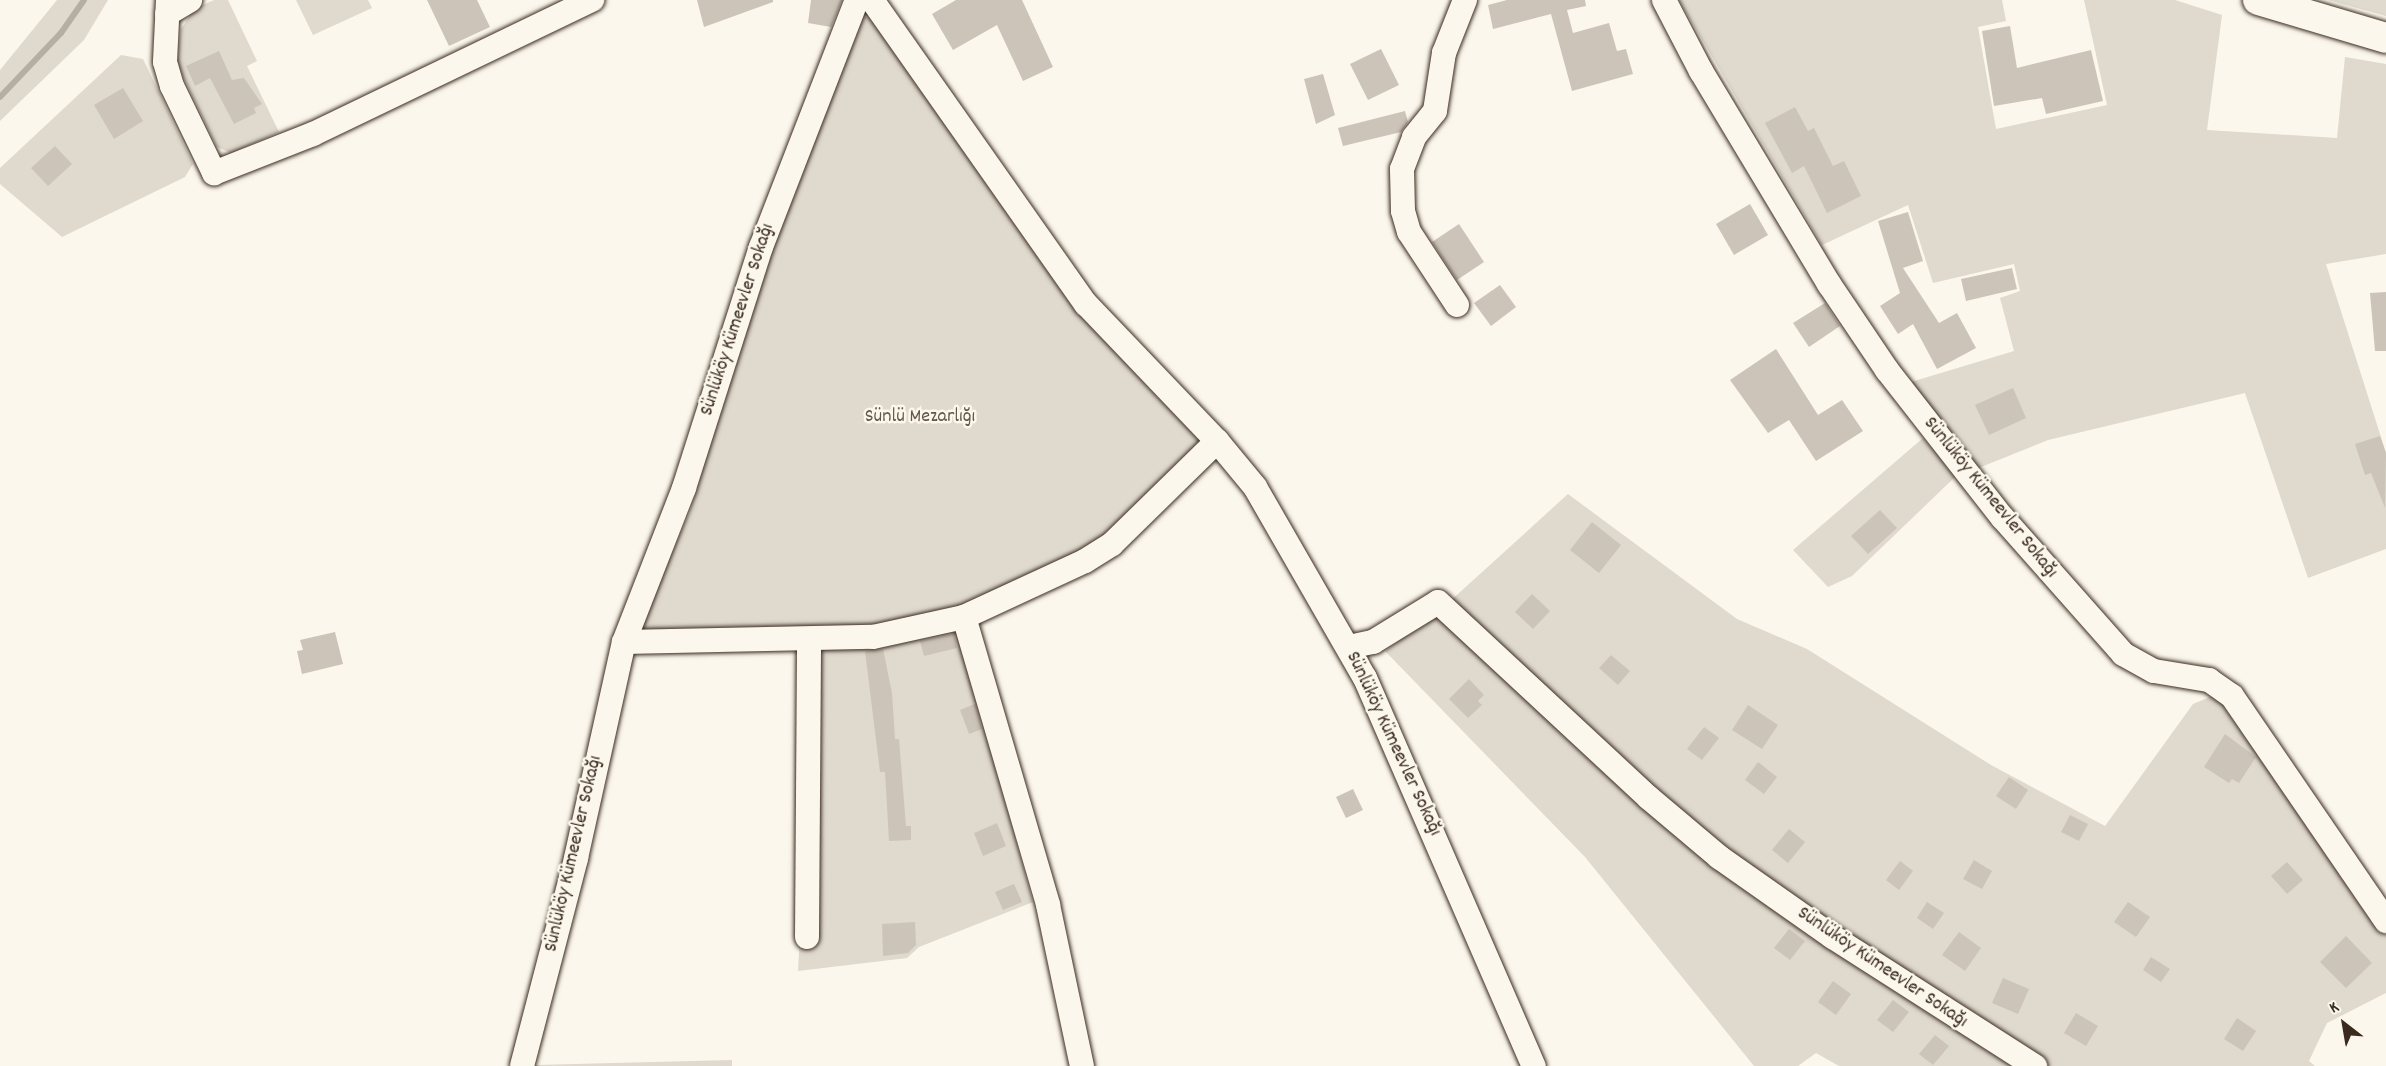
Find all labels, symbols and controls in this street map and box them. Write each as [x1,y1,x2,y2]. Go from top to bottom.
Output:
street label: Sünlüköy Kümeevler Sokağı [696,221,780,419]
park label: Sünlü Mezarlığı [865,405,975,429]
street label: Sünlüköy Kümeevler Sokağı [1918,412,2062,584]
street label: Sünlüköy Kümeevler Sokağı [1340,648,1446,840]
street label: Sünlüköy Kümeevler Sokağı [540,754,608,954]
street label: Sünlüköy Kümeevler Sokağı [1792,902,1972,1034]
north arrow [2314,994,2374,1054]
text: K [2325,996,2344,1020]

